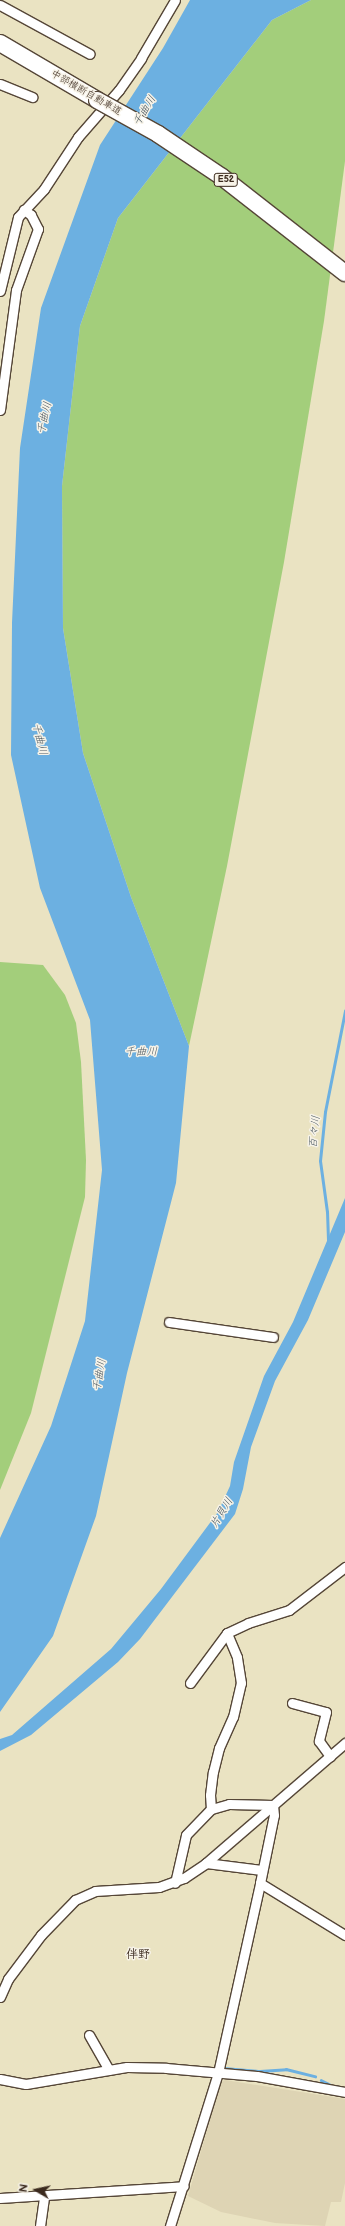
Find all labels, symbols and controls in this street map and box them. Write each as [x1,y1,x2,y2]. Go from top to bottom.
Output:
street label: 中部横断自動車道 [48,68,124,118]
water label: 千曲川 [131,93,159,129]
road number: E52 [213,173,239,187]
water label: 千曲川 [35,400,55,436]
water label: 千曲川 [29,721,49,757]
water label: 千曲川 [125,1045,157,1059]
water label: 百々川 [307,1115,323,1149]
water label: 千曲川 [91,1358,109,1392]
water label: 片貝川 [208,1495,236,1531]
district label: 伴野 [126,1948,150,1962]
north arrow [16,2170,56,2210]
text: N [17,2183,31,2193]

